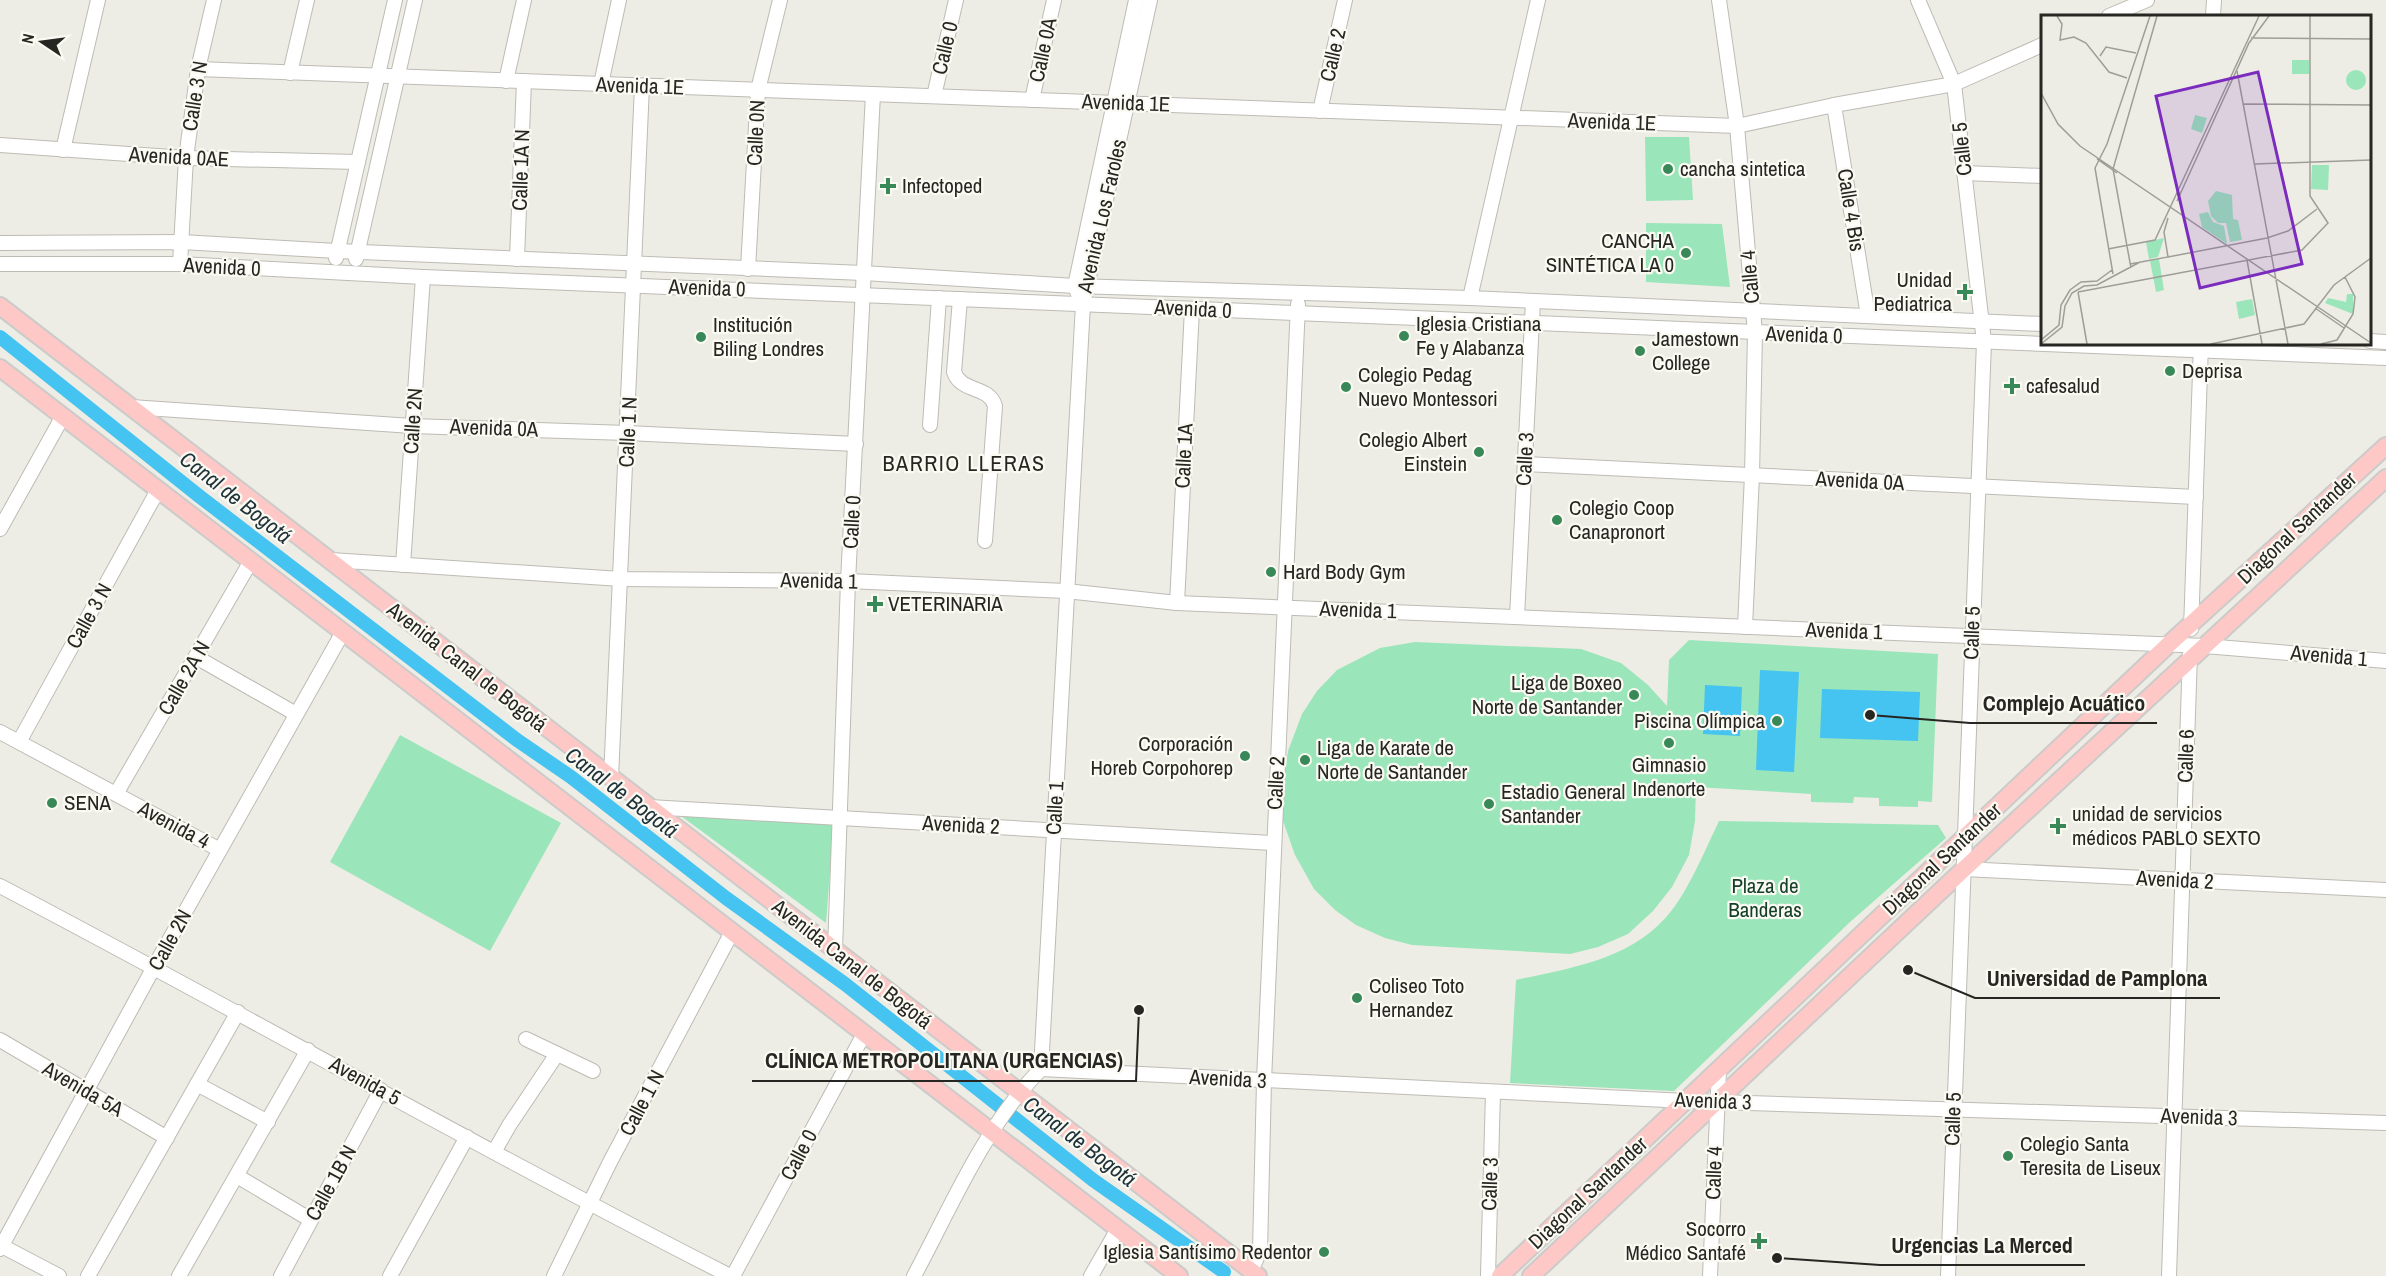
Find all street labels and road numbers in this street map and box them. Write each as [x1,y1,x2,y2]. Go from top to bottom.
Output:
street label: Calle 0A [1022,15,1064,85]
street label: Calle 0 [924,19,965,77]
street label: Calle 2 [1312,26,1353,84]
street label: Calle 3 N [175,59,214,133]
street label: Avenida 1E [594,69,685,102]
street label: Avenida 1E [1080,86,1171,119]
street label: Calle 0N [739,99,772,167]
street label: Avenida 1E [1566,105,1657,138]
street label: Calle 5 [1944,121,1979,177]
street label: Calle 1A N [505,129,536,211]
street label: Avenida Los Faroles [1070,136,1133,297]
street label: Avenida 0AE [127,139,230,174]
street label: Calle 4 Bis [1831,167,1872,253]
street label: Calle 4 [1733,249,1766,305]
street label: Avenida 0 [182,250,261,283]
street label: Avenida 0 [667,272,746,303]
street label: Avenida 0 [1153,292,1232,325]
street label: Avenida 0 [1764,319,1843,350]
street label: Calle 2N [396,387,429,455]
street label: Calle 1 N [611,396,644,468]
street label: Avenida 0A [448,411,539,444]
street label: Calle 1A [1167,422,1200,489]
street label: Calle 3 [1509,431,1540,486]
street label: Avenida 0A [1814,464,1906,497]
street label: Diagonal Santander [2231,465,2363,590]
street label: Calle 0 [836,494,867,549]
street label: Avenida 1 [779,565,858,596]
street label: Calle 3 N [59,578,118,654]
street label: Avenida Canal de Bogotá [380,594,554,739]
street label: Avenida 1 [1318,594,1398,625]
street label: Calle 5 [1956,606,1987,660]
street label: Avenida 1 [1804,615,1884,646]
street label: Calle 2A N [151,635,216,720]
street label: Avenida 1 [2288,638,2369,673]
street label: Calle 6 [2170,729,2201,783]
street label: Calle 2 [1260,755,1291,810]
street label: Calle 1 [1039,780,1070,835]
street label: Avenida 4 [132,793,216,856]
street label: Diagonal Santander [1876,796,2008,921]
street label: Avenida 2 [921,808,1000,841]
street label: Avenida 2 [2135,863,2214,896]
street label: Avenida Canal de Bogotá [765,891,939,1036]
street label: Calle 2N [141,904,198,976]
street label: Avenida 5 [324,1049,406,1112]
street label: Avenida 5A [37,1053,129,1124]
street label: Avenida 3 [1188,1062,1267,1095]
street label: Calle 1 N [612,1065,671,1141]
street label: Avenida 3 [1673,1085,1752,1116]
street label: Calle 5 [1937,1092,1968,1146]
street label: Avenida 3 [2159,1101,2238,1132]
street label: Calle 0 [773,1124,824,1185]
street label: Diagonal Santander [1522,1130,1654,1255]
street label: Calle 1B N [298,1140,363,1226]
street label: Calle 4 [1698,1145,1729,1200]
street label: Calle 3 [1474,1157,1505,1211]

